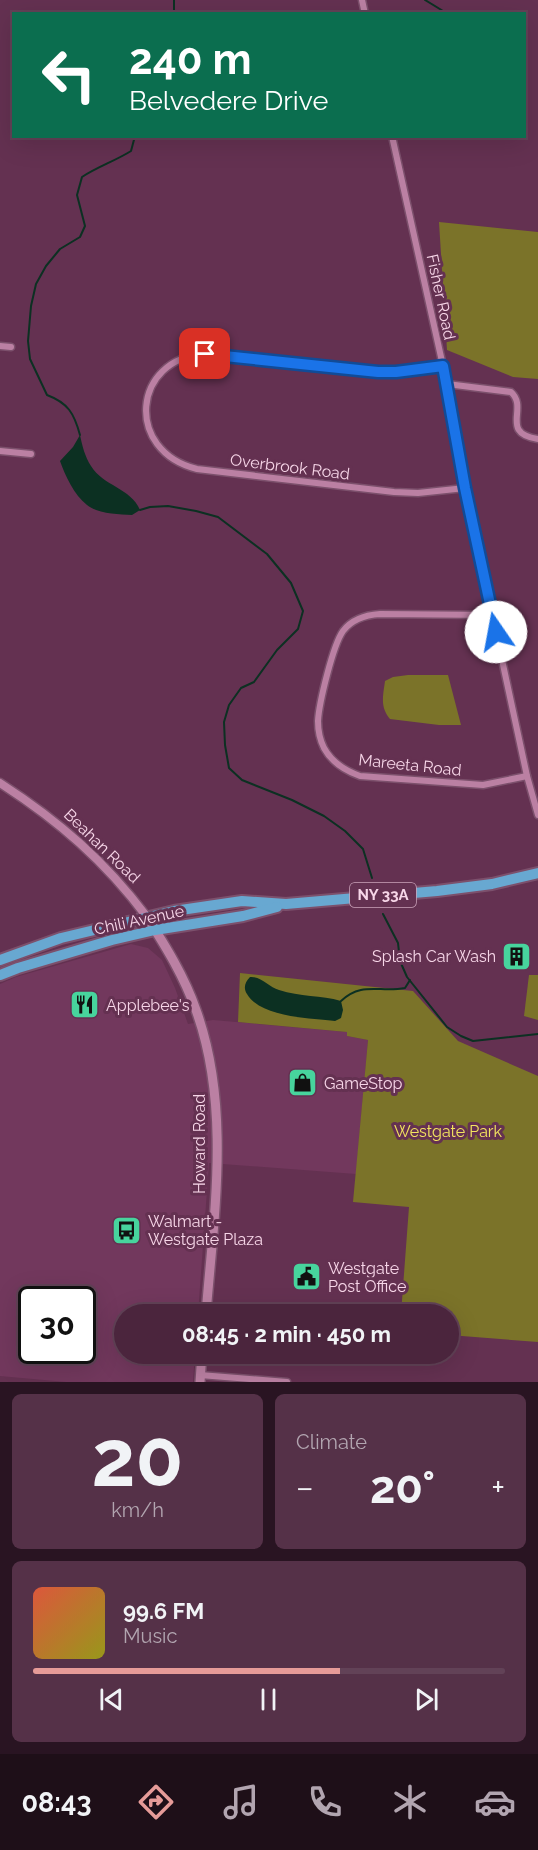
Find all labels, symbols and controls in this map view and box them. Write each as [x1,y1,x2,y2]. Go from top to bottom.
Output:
text: 240 m [129,35,252,84]
icon: left [30,36,108,114]
text: Belvedere Drive [129,85,328,116]
street label: Fisher Road [423,252,459,342]
pin [179,328,230,379]
icon: arrive [188,337,221,370]
street label: Overbrook Road [229,450,351,484]
position arrow [464,600,528,664]
street label: Mareeta Road [358,750,462,780]
street label: Beahan Road [60,805,144,887]
road number: NY 33A [350,883,416,907]
street label: Chili Avenue [92,901,186,939]
building icon: Splash Car Wash [501,940,533,972]
place label: Splash Car Wash [372,947,496,966]
restaurant icon: Applebee's [69,989,101,1021]
place label: Applebee's [106,996,190,1015]
shop icon: GameStop [287,1067,319,1099]
place label: GameStop [324,1074,403,1093]
street label: Howard Road [190,1094,209,1194]
park label: Westgate Park [394,1122,502,1141]
place label: Walmart - Westgate Plaza [148,1212,263,1249]
bus stop icon: Walmart - Westgate Plaza [111,1214,143,1246]
place label: Westgate Post Office [328,1259,406,1296]
public building icon: Westgate Post Office [291,1261,323,1293]
speed limit sign: 30 [18,1286,96,1364]
text: 08:45 · 2 min · 450 m [182,1321,391,1347]
text: 20 [92,1413,183,1504]
text: Climate [296,1430,367,1454]
text: 20° [370,1461,435,1514]
text: − [296,1468,314,1507]
text: + [491,1468,505,1507]
text: km/h [111,1498,164,1522]
text: 99.6 FM [123,1598,204,1624]
text: Music [123,1624,177,1648]
icon: previous [95,1683,128,1716]
icon: pause [252,1683,285,1716]
icon: next [410,1683,443,1716]
icon: directions [135,1781,177,1823]
icon: music [220,1781,262,1823]
icon: phone [304,1781,346,1823]
icon: climate [389,1781,431,1823]
icon: car [474,1781,516,1823]
text: 08:43 [21,1787,92,1818]

